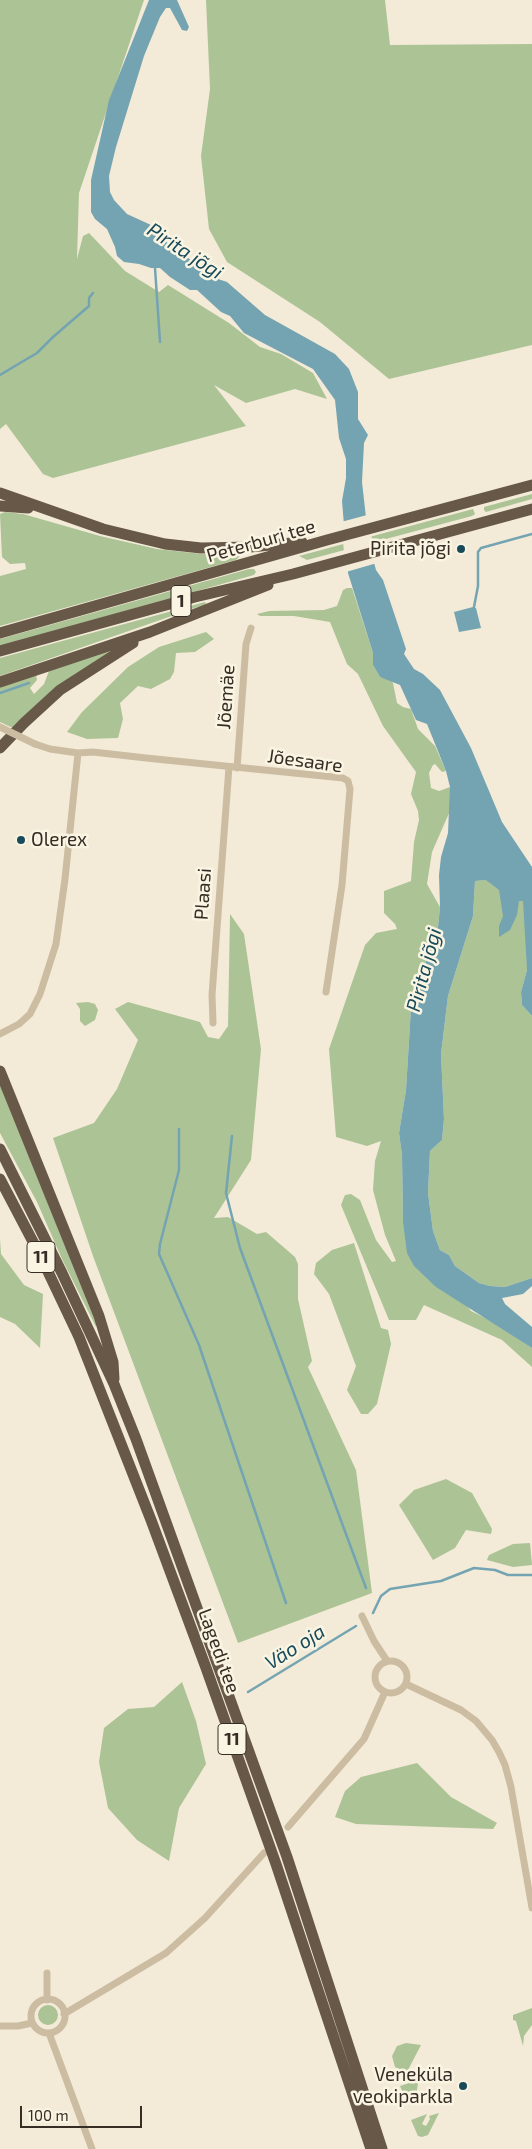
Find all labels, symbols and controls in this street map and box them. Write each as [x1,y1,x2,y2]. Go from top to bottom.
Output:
water label: Pirita jõgi [143,218,227,284]
street label: Peterburi tee [204,515,318,567]
place label: Pirita jõgi [370,538,451,560]
marker: Pirita jõgi [455,543,467,555]
road number: 1 [171,586,191,616]
street label: Jõemäe [212,664,240,730]
street label: Jõesaare [266,744,344,778]
place label: Olerex [31,829,87,851]
marker: Olerex [15,834,27,846]
street label: Plaasi [190,867,216,921]
water label: Pirita jõgi [401,926,447,1014]
road number: 11 [27,1242,55,1272]
street label: Lagedi tee [193,1606,245,1696]
water label: Väo oja [261,1619,329,1675]
road number: 11 [218,1724,246,1755]
place label: Veneküla veokiparkla [353,2064,453,2108]
marker: Veneküla veokiparkla [457,2080,469,2092]
scale bar [22,2096,145,2128]
text: 100 m [28,2106,69,2124]

